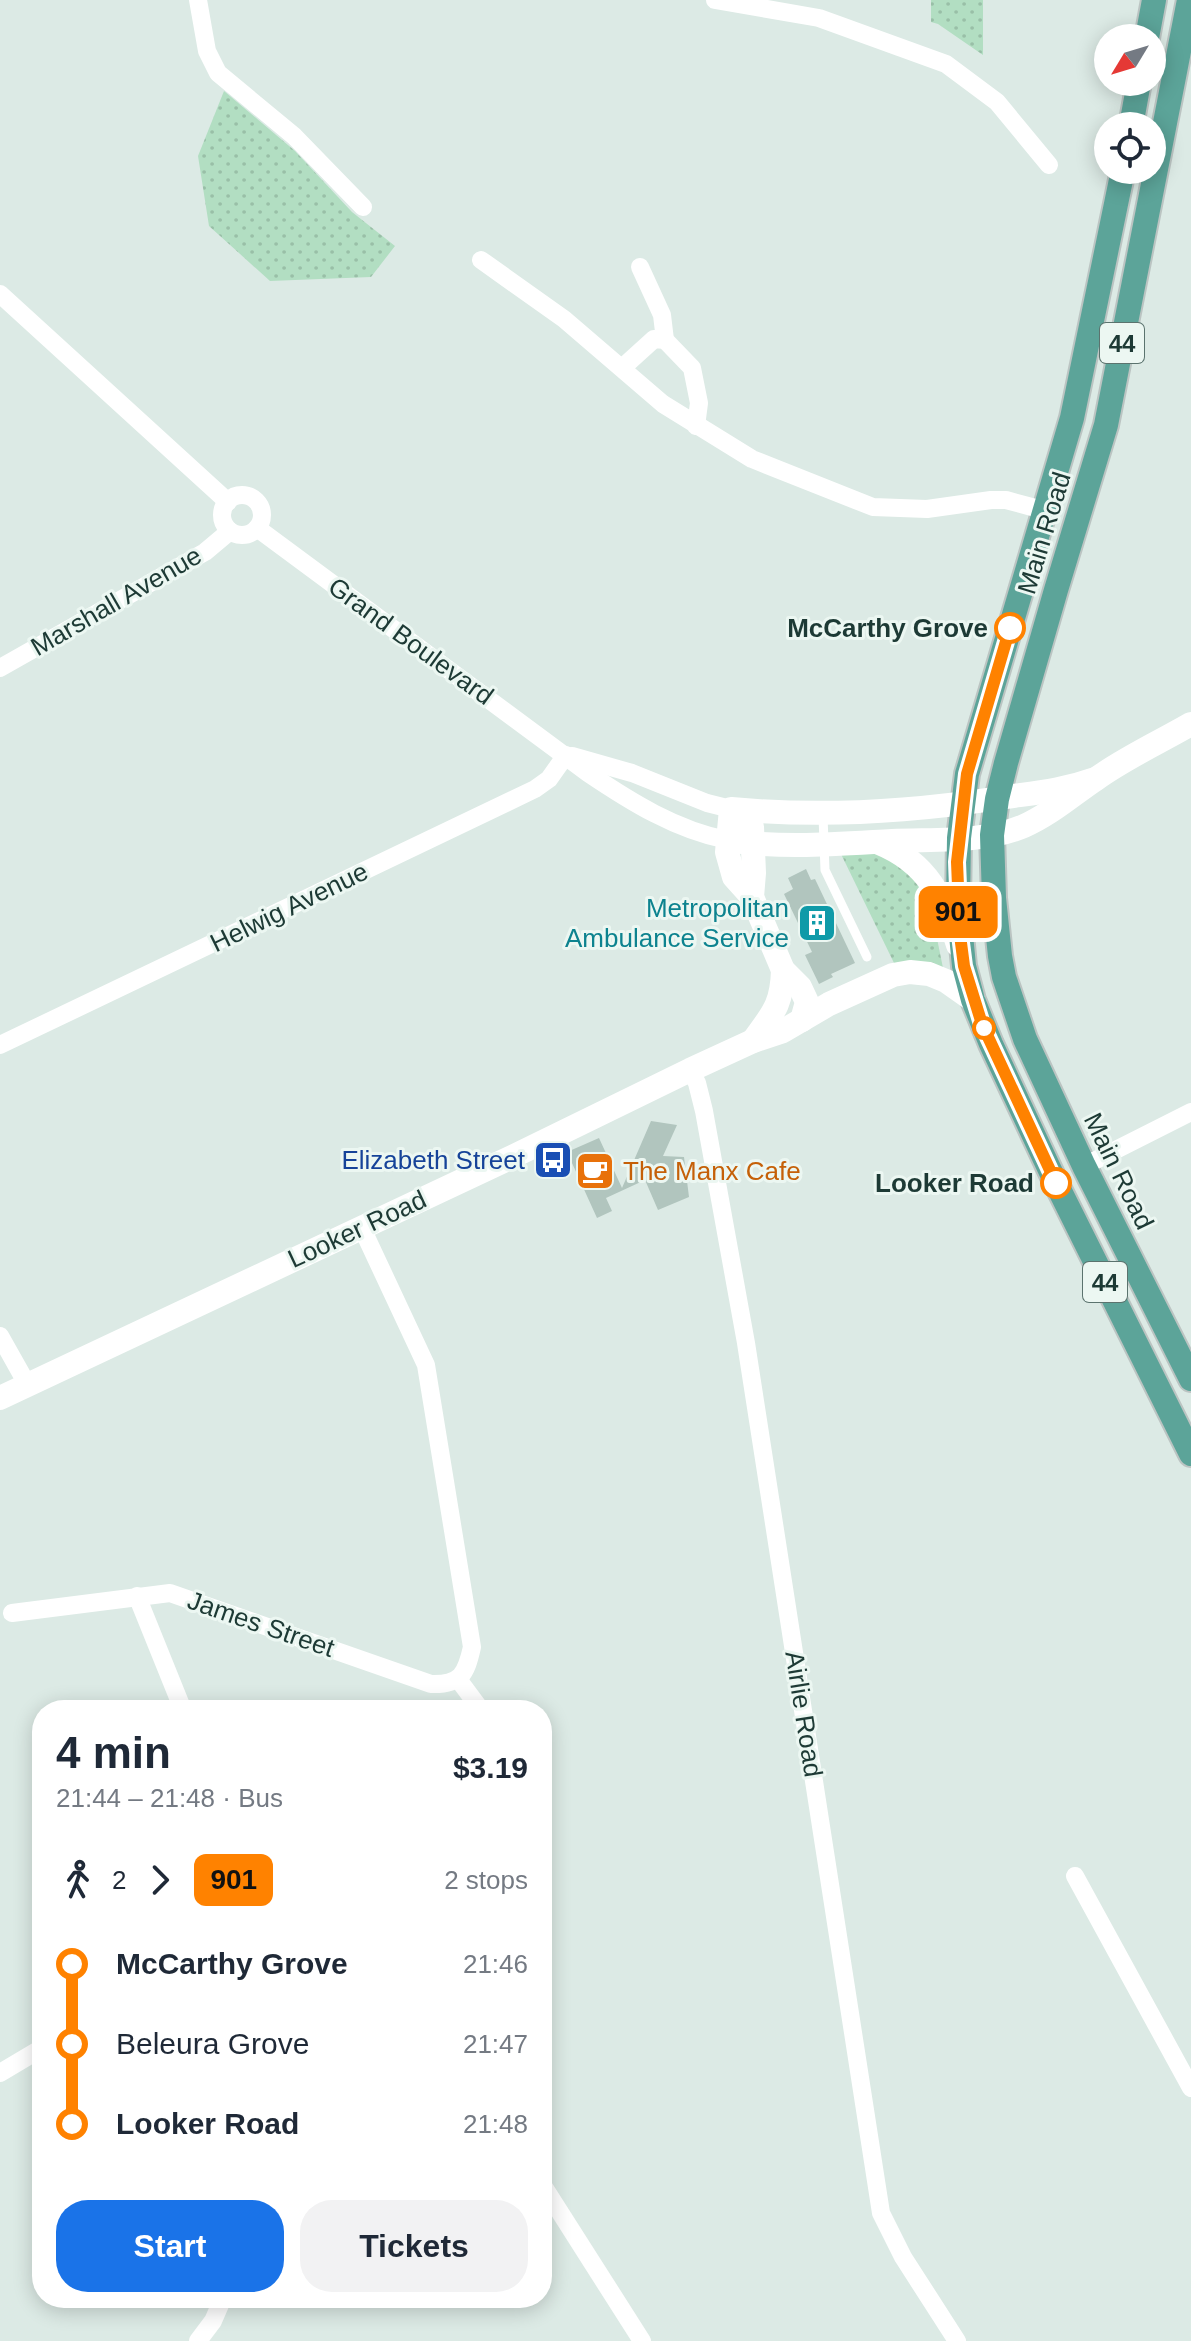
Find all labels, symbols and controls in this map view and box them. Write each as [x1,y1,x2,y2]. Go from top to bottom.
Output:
north arrow [1094,24,1166,96]
map controls [1094,24,1166,184]
button: locate [1094,112,1166,184]
road number: 44 [1100,323,1144,363]
street label: Main Road [1011,468,1077,598]
street label: Marshall Avenue [25,540,207,662]
street label: Grand Boulevard [323,571,499,711]
place label: McCarthy Grove [787,613,988,643]
marker: McCarthy Grove [995,613,1025,643]
street label: Helwig Avenue [205,856,373,958]
line badge: 901 [912,886,1004,938]
place label: Metropolitan Ambulance Service [565,893,789,953]
text: 901 [935,896,981,927]
building icon: Metropolitan Ambulance Service [796,902,838,944]
unlabelled marker [973,1017,995,1039]
street label: Main Road [1078,1108,1160,1234]
bus stop icon: Elizabeth Street [532,1139,574,1181]
place label: Elizabeth Street [341,1145,526,1175]
cafe icon: The Manx Cafe [574,1150,616,1192]
place label: The Manx Cafe [623,1156,801,1186]
place label: Looker Road [875,1168,1034,1198]
marker: Looker Road [1041,1168,1071,1198]
street label: Looker Road [283,1184,431,1274]
road number: 44 [1083,1262,1127,1302]
street label: James Street [184,1585,339,1663]
street label: Airlie Road [779,1649,829,1779]
text: 4 min [56,1728,171,1777]
text: $3.19 [453,1751,528,1784]
text: 21:44 – 21:48 · Bus [56,1783,283,1813]
icon: walk [56,1858,100,1902]
icon: forward [138,1858,182,1902]
text: 901 [210,1864,257,1895]
text: 2 [112,1865,126,1895]
text: 2 stops [444,1865,528,1895]
text: McCarthy Grove [116,1947,348,1980]
text: 21:46 [463,1949,528,1979]
text: Beleura Grove [116,2027,309,2060]
text: 21:47 [463,2029,528,2059]
text: Looker Road [116,2107,299,2140]
text: 21:48 [463,2109,528,2139]
button: Start [56,2200,284,2292]
button: Tickets [300,2200,528,2292]

